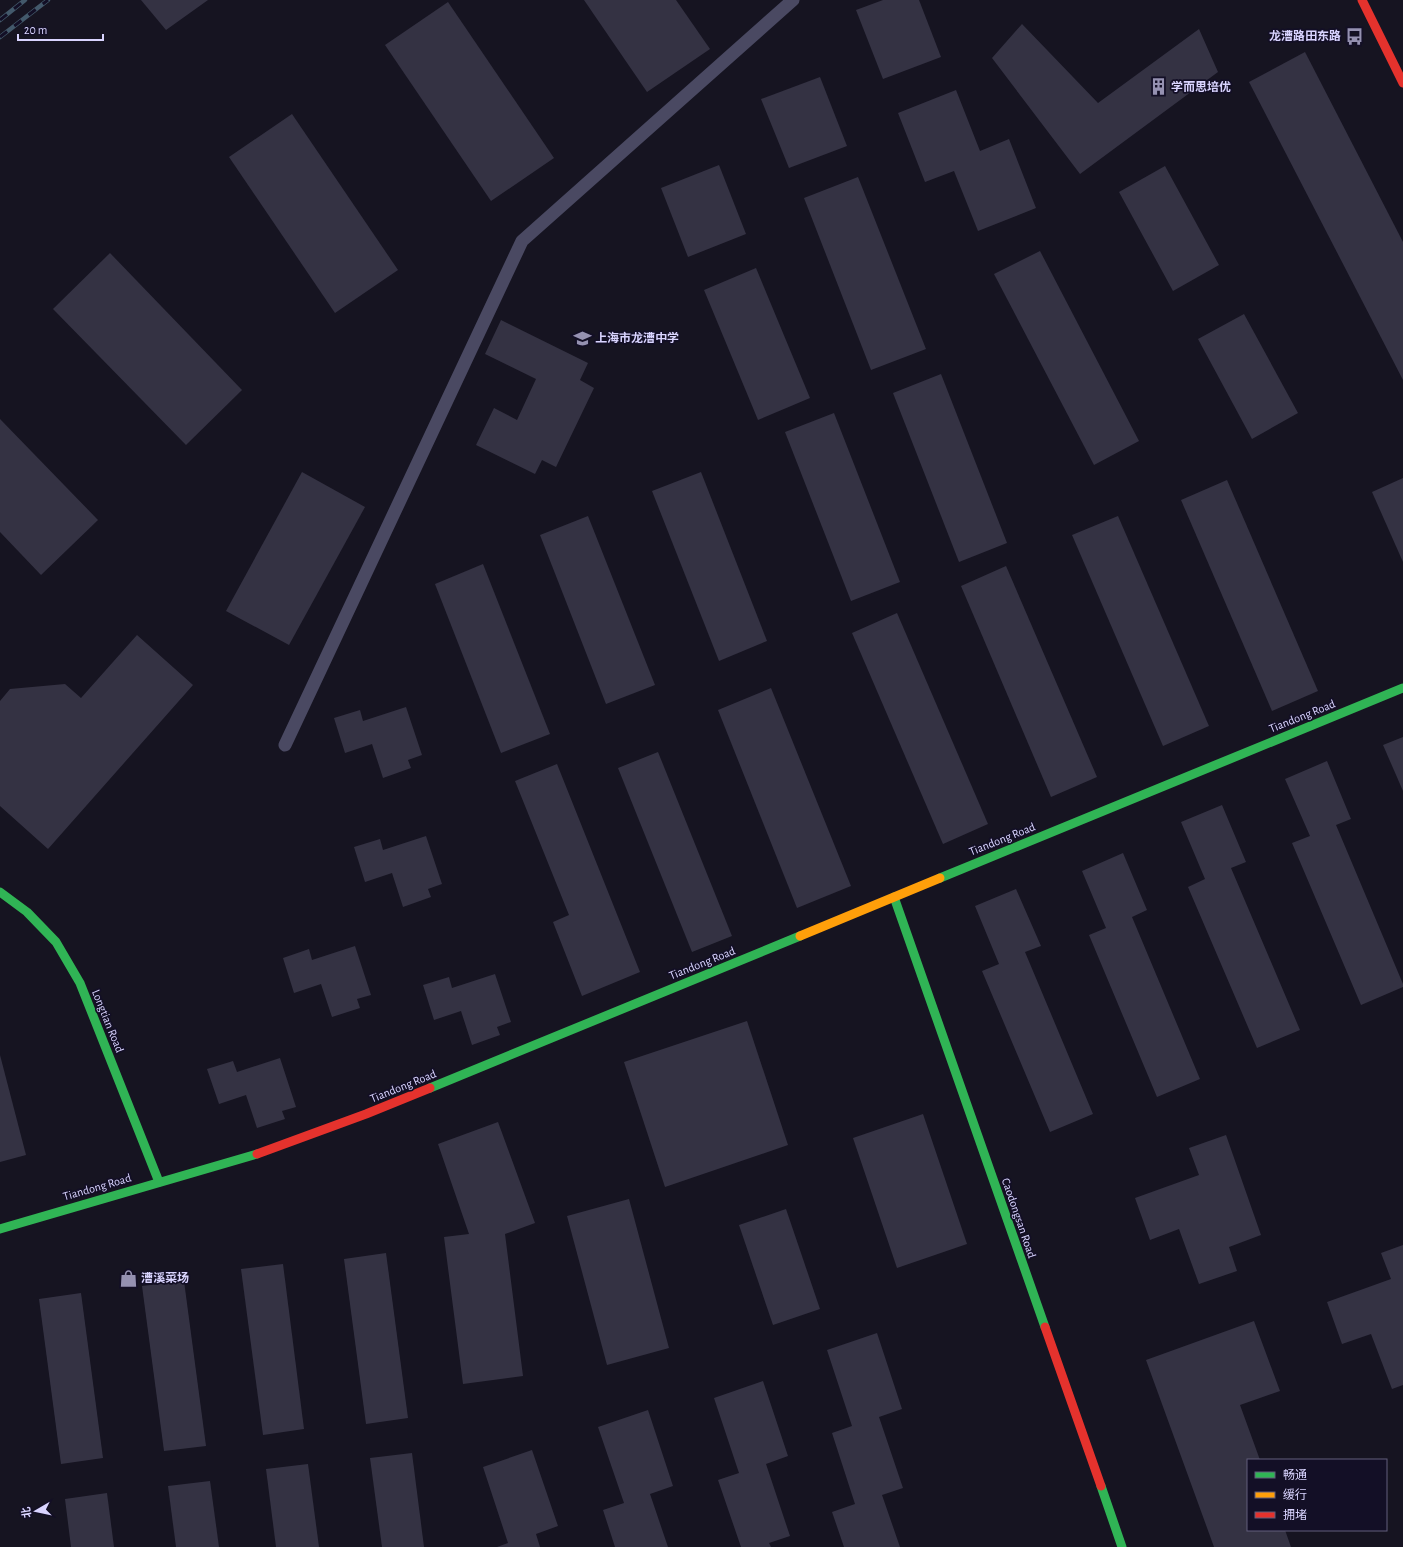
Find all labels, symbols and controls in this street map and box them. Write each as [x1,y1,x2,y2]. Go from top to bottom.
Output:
scale bar [18,16,103,42]
text: 20 m [24,24,47,36]
bus stop icon: 龙漕路田东路 [1344,26,1364,46]
place label: 龙漕路田东路 [1269,29,1341,42]
building icon: 学而思培优 [1148,77,1168,97]
place label: 学而思培优 [1171,80,1231,93]
school or university icon: 上海市龙漕中学 [572,328,592,348]
place label: 上海市龙漕中学 [595,331,679,344]
street label: Tiandong Road [1267,697,1337,735]
street label: Tiandong Road [967,820,1037,858]
street label: Tiandong Road [667,944,737,982]
street label: Longtian Road [90,988,126,1054]
street label: Tiandong Road [368,1067,438,1105]
street label: Tiandong Road [62,1172,132,1202]
street label: Caodongsan Road [1000,1177,1038,1259]
shop icon: 漕溪菜场 [118,1268,138,1288]
place label: 漕溪菜场 [141,1271,189,1284]
legend [1247,1459,1387,1531]
text: 畅通 [1283,1468,1307,1481]
text: 缓行 [1283,1488,1307,1501]
north arrow [16,1491,56,1531]
text: 北 [20,1506,33,1519]
text: 拥堵 [1283,1509,1307,1521]

